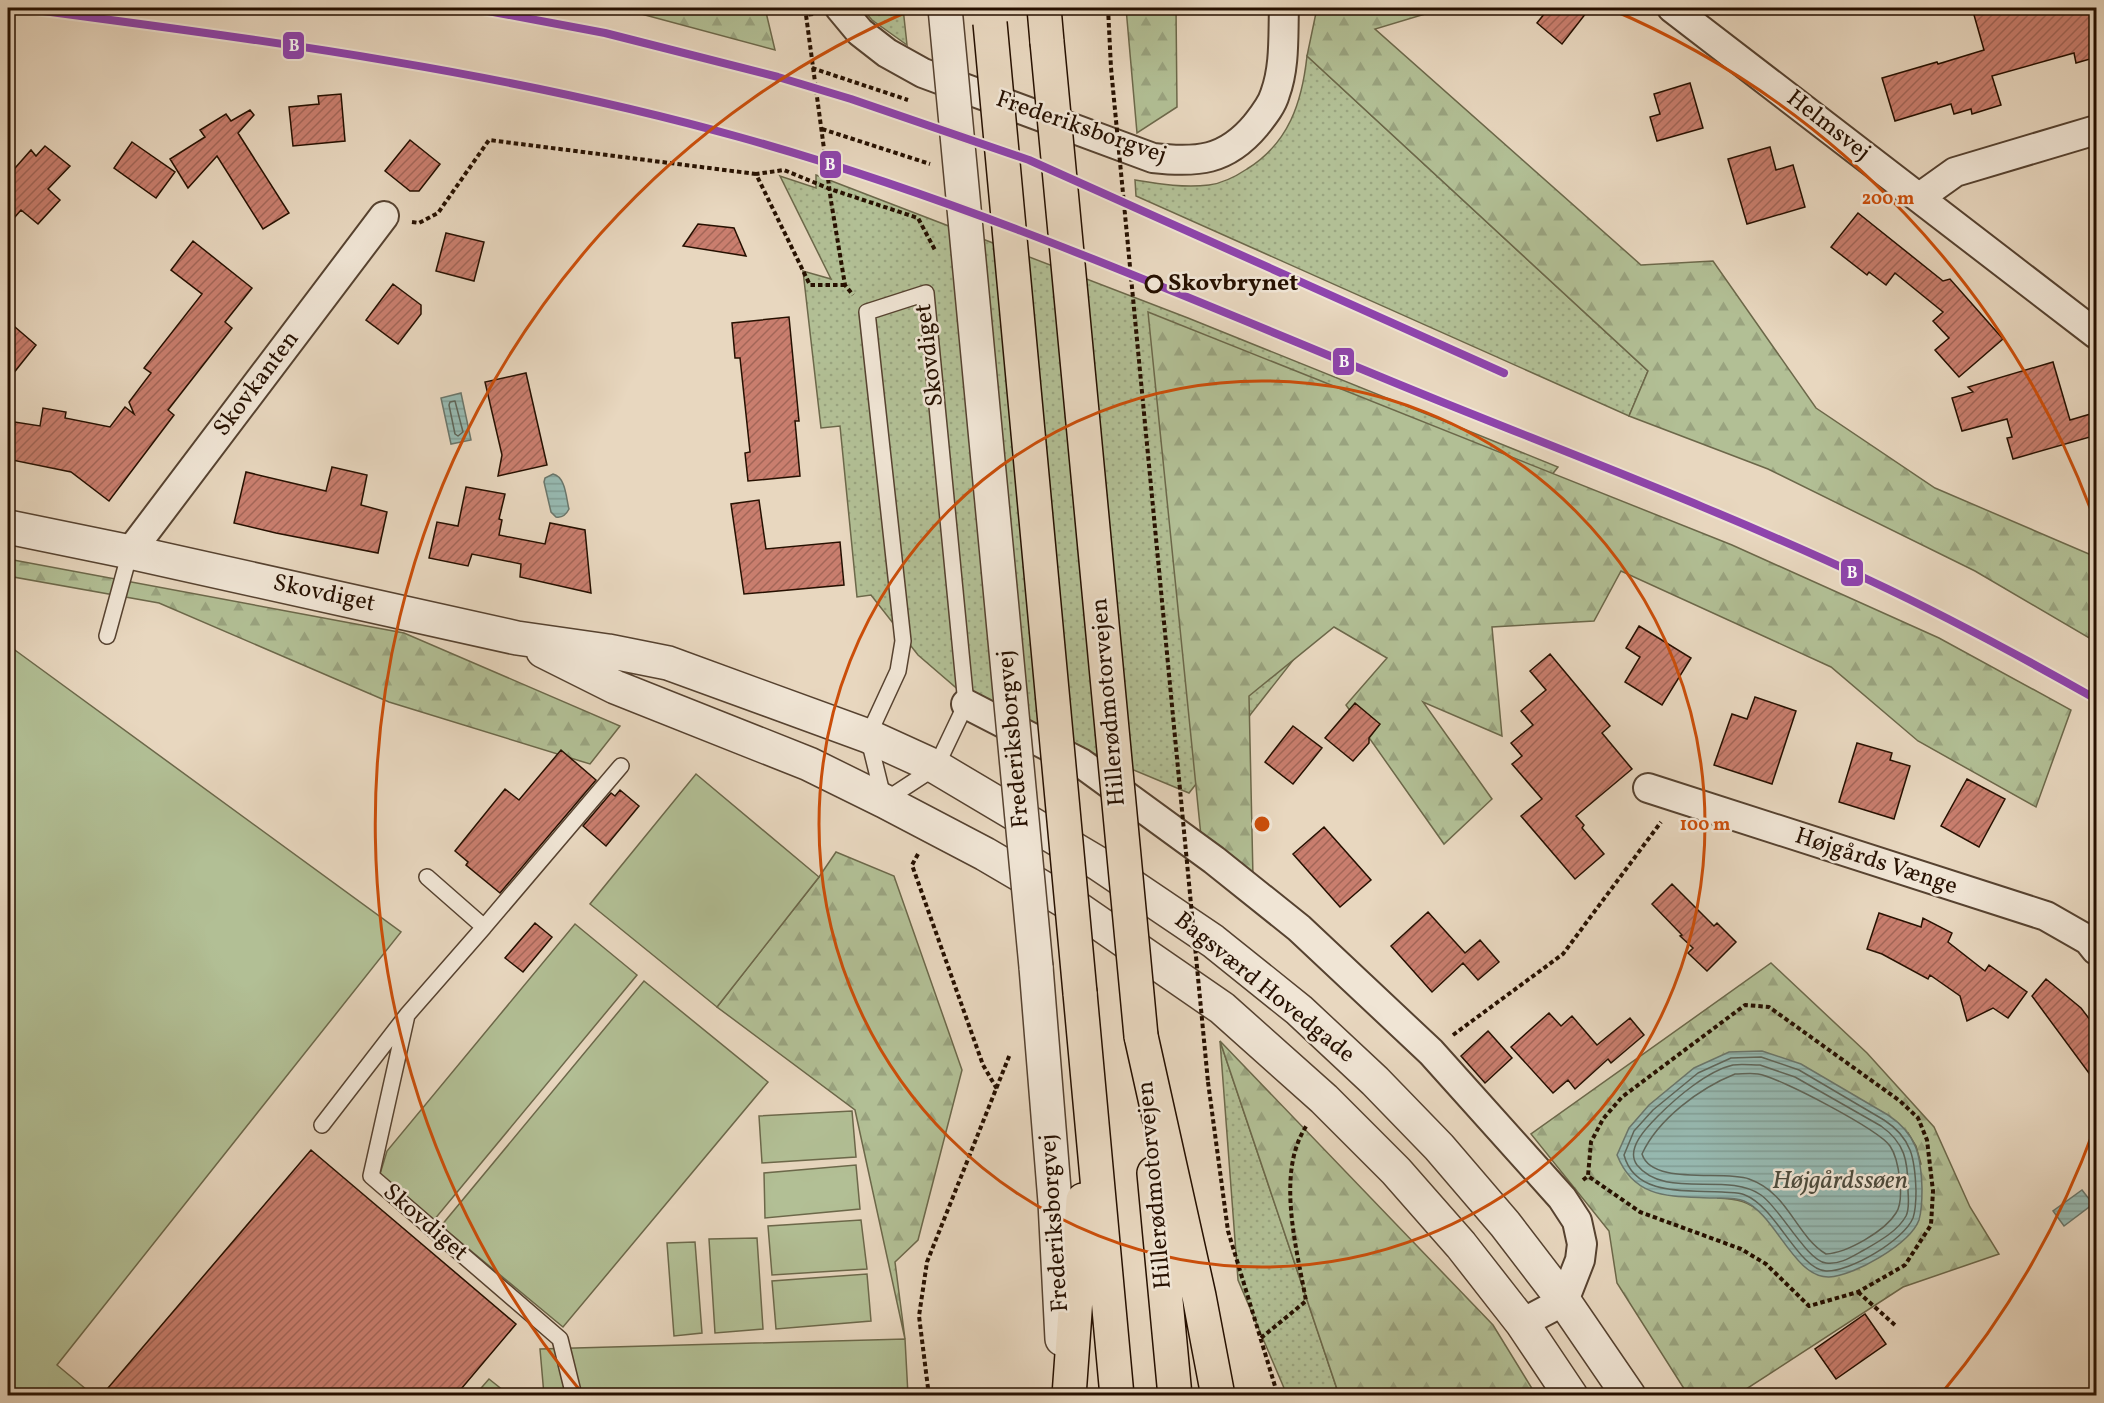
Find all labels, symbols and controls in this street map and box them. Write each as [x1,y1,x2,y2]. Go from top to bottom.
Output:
line badge: B [282,31,305,60]
text: B [289,36,300,58]
street label: Helmsvej [1779,82,1877,170]
street label: Frederiksborgvej [991,83,1171,173]
line badge: B [819,150,842,179]
text: B [825,155,836,177]
text: 200 m [1862,187,1914,212]
place label: Skovbrynet [1168,267,1298,301]
marker: Skovbrynet [1145,275,1163,293]
street label: Skovdiget [907,301,953,409]
street label: Skovkanten [206,324,308,444]
line badge: B [1332,347,1355,376]
text: B [1339,352,1350,374]
line badge: B [1840,558,1864,587]
text: B [1847,563,1858,585]
street label: Skovdiget [270,567,378,621]
street label: Hillerødmotorvejen [1083,597,1135,807]
street label: Frederiksborgvej [989,649,1039,829]
text: 100 m [1680,813,1730,838]
centre of rings [1252,814,1272,834]
street label: Højgårds Vænge [1790,820,1962,904]
street label: Bagsværd Hovedgade [1166,904,1362,1072]
street label: Hillerødmotorvejen [1129,1080,1181,1290]
street label: Frederiksborgvej [1032,1133,1078,1313]
water label: Højgårdssøen [1772,1163,1908,1199]
street label: Skovdiget [375,1176,475,1270]

